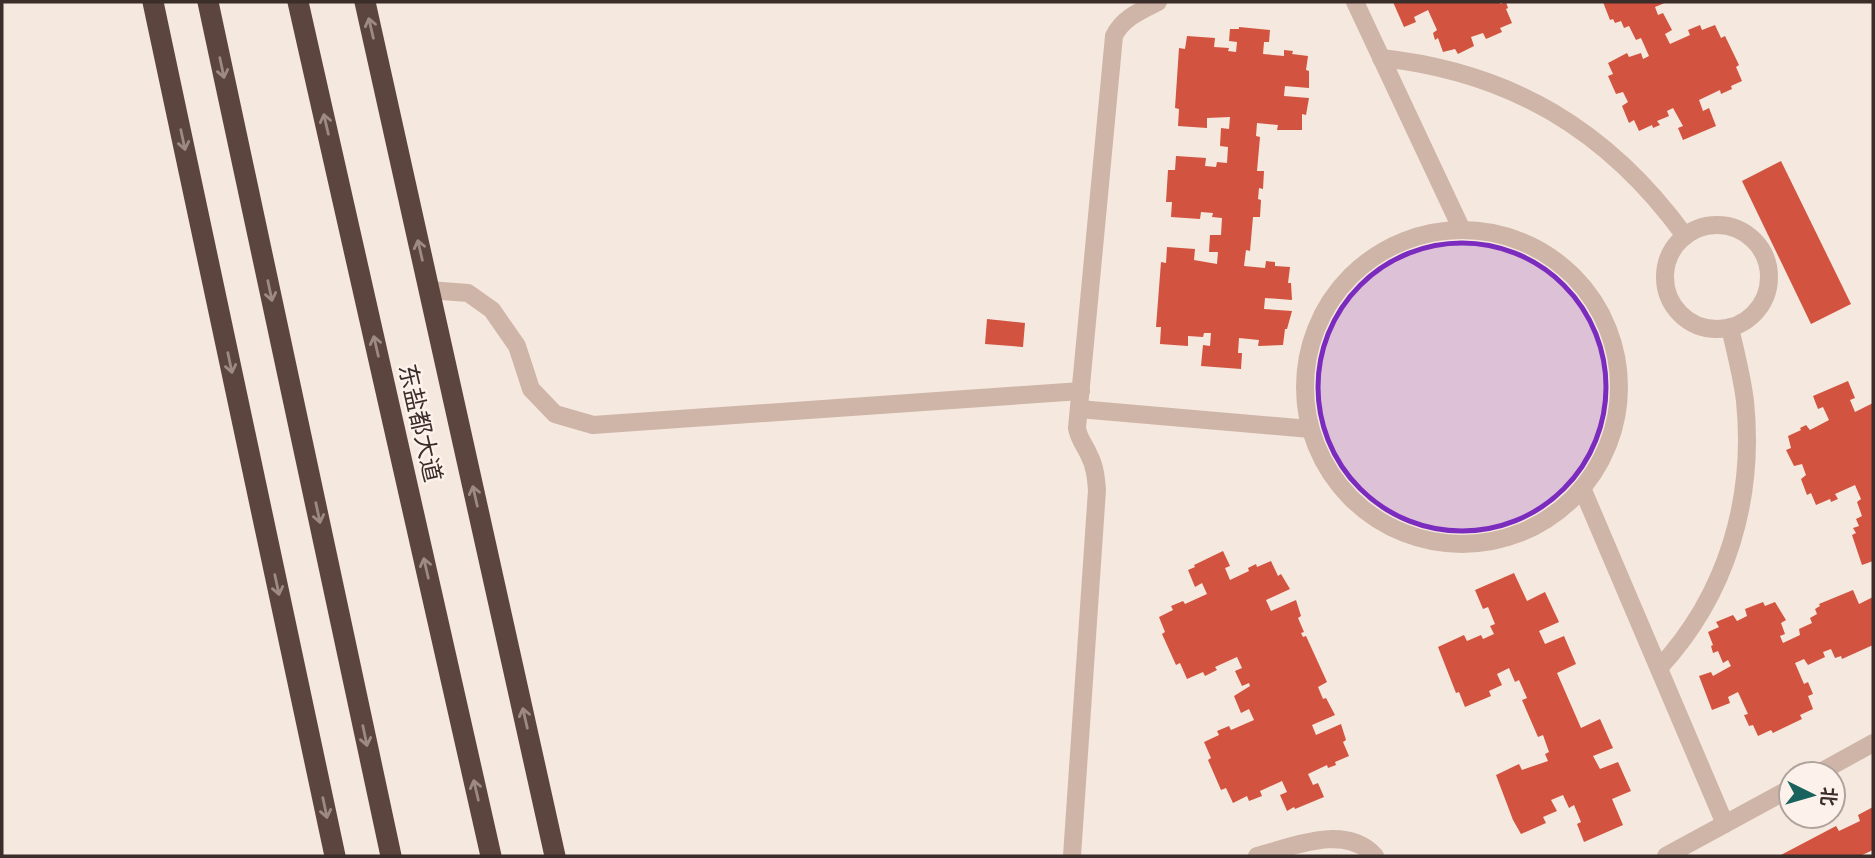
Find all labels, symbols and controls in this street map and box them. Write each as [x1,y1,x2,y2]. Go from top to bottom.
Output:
one-way arrow [364,17,377,40]
one-way arrow [216,56,229,79]
one-way arrow [318,113,332,136]
one-way arrow [176,128,190,151]
one-way arrow [413,239,427,262]
one-way arrow [263,279,277,302]
one-way arrow [368,335,382,358]
one-way arrow [223,351,237,374]
street label: 东盐都大道 [394,362,446,484]
one-way arrow [468,485,482,508]
one-way arrow [311,501,325,524]
one-way arrow [418,557,432,580]
one-way arrow [271,573,285,596]
one-way arrow [517,707,531,730]
one-way arrow [359,724,373,747]
north arrow [1777,760,1847,830]
one-way arrow [468,779,482,802]
text: 北 [1817,786,1839,807]
one-way arrow [318,796,332,819]

